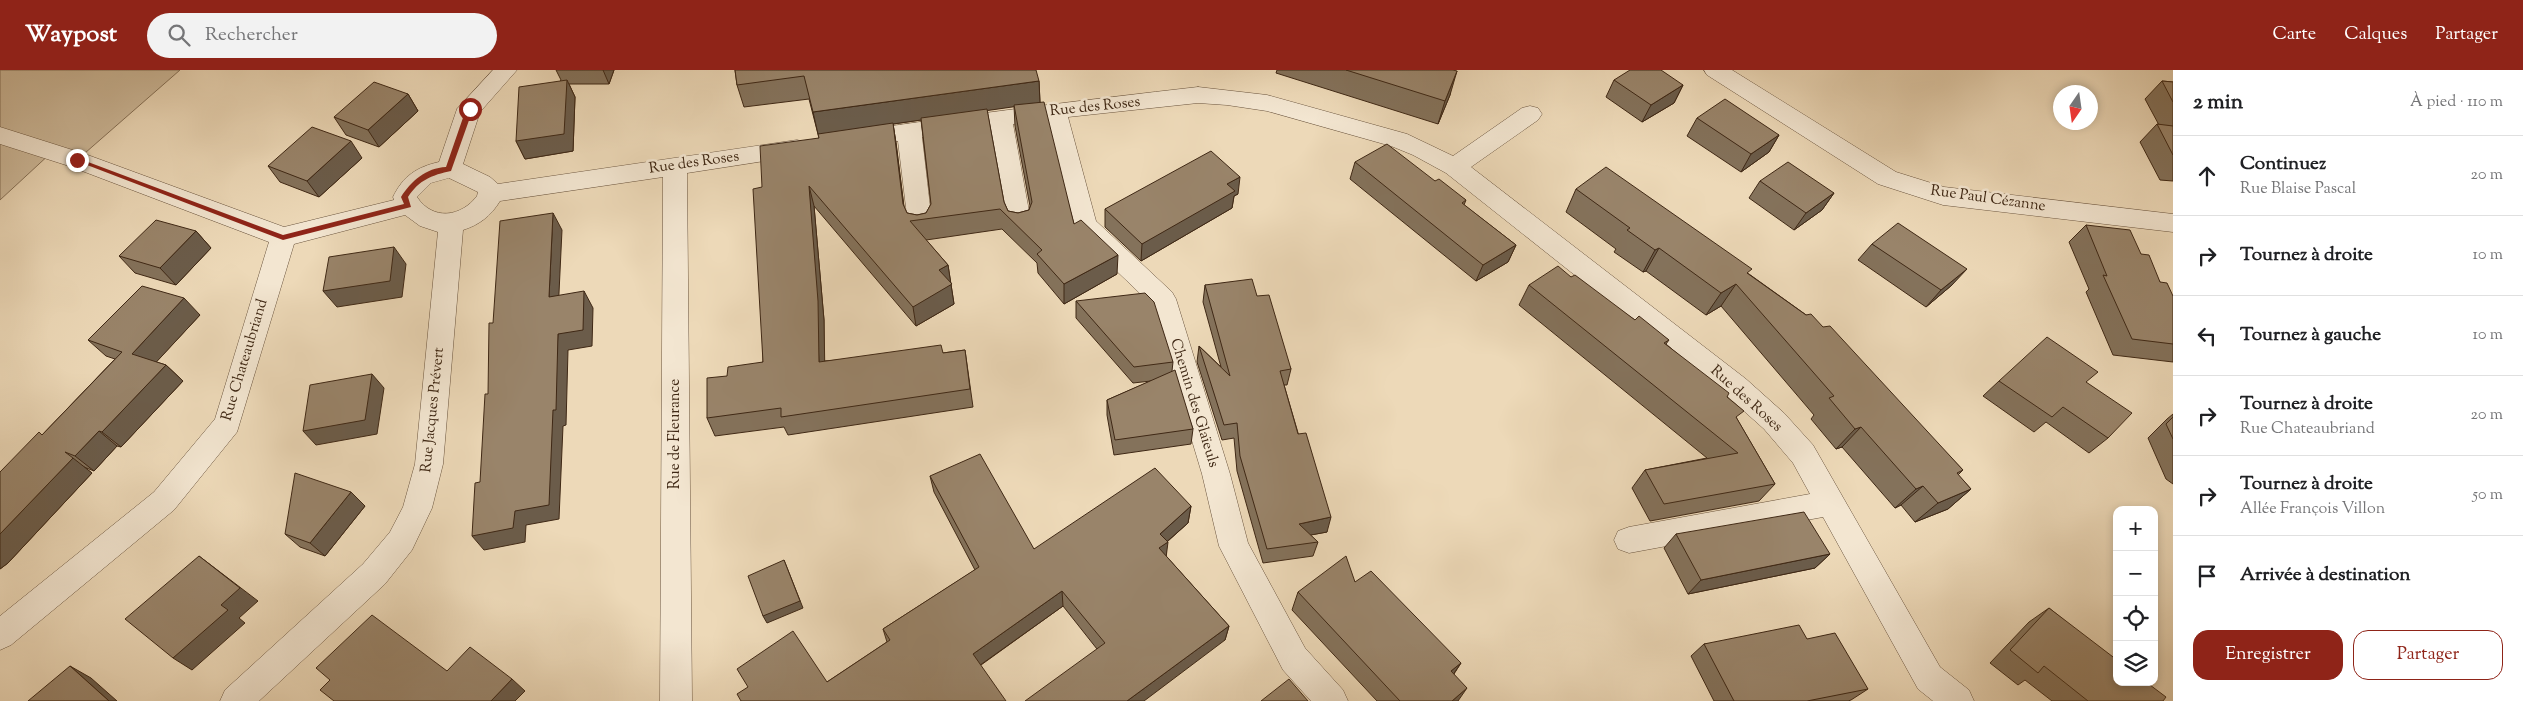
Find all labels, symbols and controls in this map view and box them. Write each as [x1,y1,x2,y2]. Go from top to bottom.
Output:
search box [147,13,497,58]
text: Waypost [25,18,117,52]
icon: search [165,21,193,49]
text: Rechercher [205,22,298,49]
text: Carte [2273,22,2316,48]
text: Calques [2344,22,2407,48]
text: Partager [2435,22,2498,48]
north arrow [2053,85,2098,130]
text: 2 min [2193,88,2243,118]
text: À pied · 110 m [2410,91,2503,114]
street label: Rue des Roses [1049,92,1141,122]
route start [459,98,482,121]
street label: Rue des Roses [648,146,741,180]
route end [66,149,89,172]
text: Continuez [2240,151,2326,178]
icon: ahead [2193,162,2221,190]
text: 20 m [2470,164,2503,187]
text: Rue Blaise Pascal [2240,178,2356,201]
street label: Rue Paul Cézanne [1929,181,2047,217]
icon: right [2193,242,2221,270]
text: Tournez à droite [2240,242,2373,269]
text: 10 m [2473,244,2503,267]
street label: Rue Chateaubriand [216,296,274,423]
icon: left [2193,322,2221,350]
text: Tournez à gauche [2240,322,2381,349]
text: 10 m [2473,324,2503,347]
street label: Chemin des Glaïeuls [1164,336,1224,470]
street label: Rue Jacques Prévert [416,346,450,474]
street label: Rue des Roses [1705,361,1787,437]
street label: Rue de Fleurance [665,379,686,489]
text: Tournez à droite [2240,391,2373,418]
icon: right [2193,402,2221,430]
text: 20 m [2470,404,2503,427]
text: Rue Chateaubriand [2240,418,2375,441]
text: Tournez à droite [2240,471,2373,498]
icon: right [2193,482,2221,510]
text: 50 m [2472,484,2503,507]
text: Allée François Villon [2240,498,2385,521]
map controls [2113,506,2158,686]
button: + [2113,506,2158,551]
button: − [2113,551,2158,596]
icon: arrive [2193,562,2221,590]
text: Arrivée à destination [2240,562,2411,589]
button: locate [2113,596,2158,641]
button: Enregistrer [2193,630,2343,680]
button: Partager [2353,630,2503,680]
button: layers [2113,641,2158,686]

